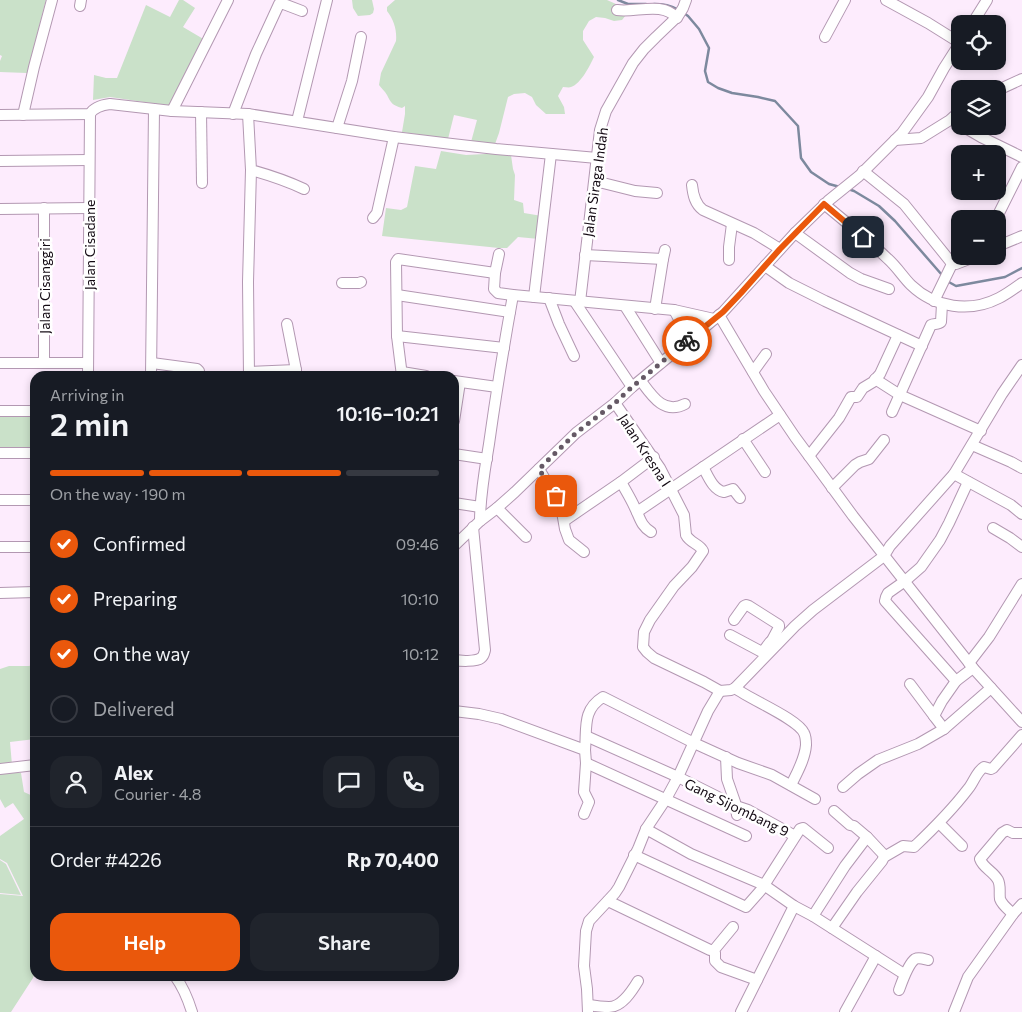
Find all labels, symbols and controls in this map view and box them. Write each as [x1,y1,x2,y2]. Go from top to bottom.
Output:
map controls [951,15,1006,265]
button: locate [951,15,1006,70]
button: layers [951,80,1006,135]
street label: Jalan Siraga Indah [579,126,611,238]
button: + [951,145,1006,200]
street label: Jalan Cisadane [81,200,98,290]
button: − [951,210,1006,265]
pin [842,216,884,258]
icon: home [849,223,877,251]
street label: Jalan Cisanggiri [36,238,53,334]
courier [662,316,712,366]
icon: bike [673,327,701,355]
text: Arriving in [50,385,124,404]
text: 10:16–10:21 [337,402,439,425]
text: 2 min [50,403,129,443]
street label: Jalan Kresna I [615,410,675,490]
pin [535,475,577,517]
icon: bag [542,482,570,510]
text: On the way · 190 m [50,484,186,503]
icon: check [50,530,78,558]
text: Confirmed [93,532,186,555]
text: 09:46 [396,534,439,553]
icon: check [50,585,78,613]
text: Preparing [93,587,177,610]
text: 10:10 [401,589,439,608]
icon: check [50,640,78,668]
text: On the way [93,642,190,665]
text: 10:12 [402,644,439,663]
text: Delivered [93,697,174,720]
button: person [50,756,102,808]
button: chat [323,756,375,808]
button: phone [387,756,439,808]
text: Alex [114,761,154,784]
street label: Gang Sijombang 9 [682,774,792,840]
text: Courier · 4.8 [114,784,201,803]
text: Order #4226 [50,848,162,871]
text: Rp 70,400 [347,848,439,871]
button: Help [50,913,240,971]
button: Share [250,913,439,971]

